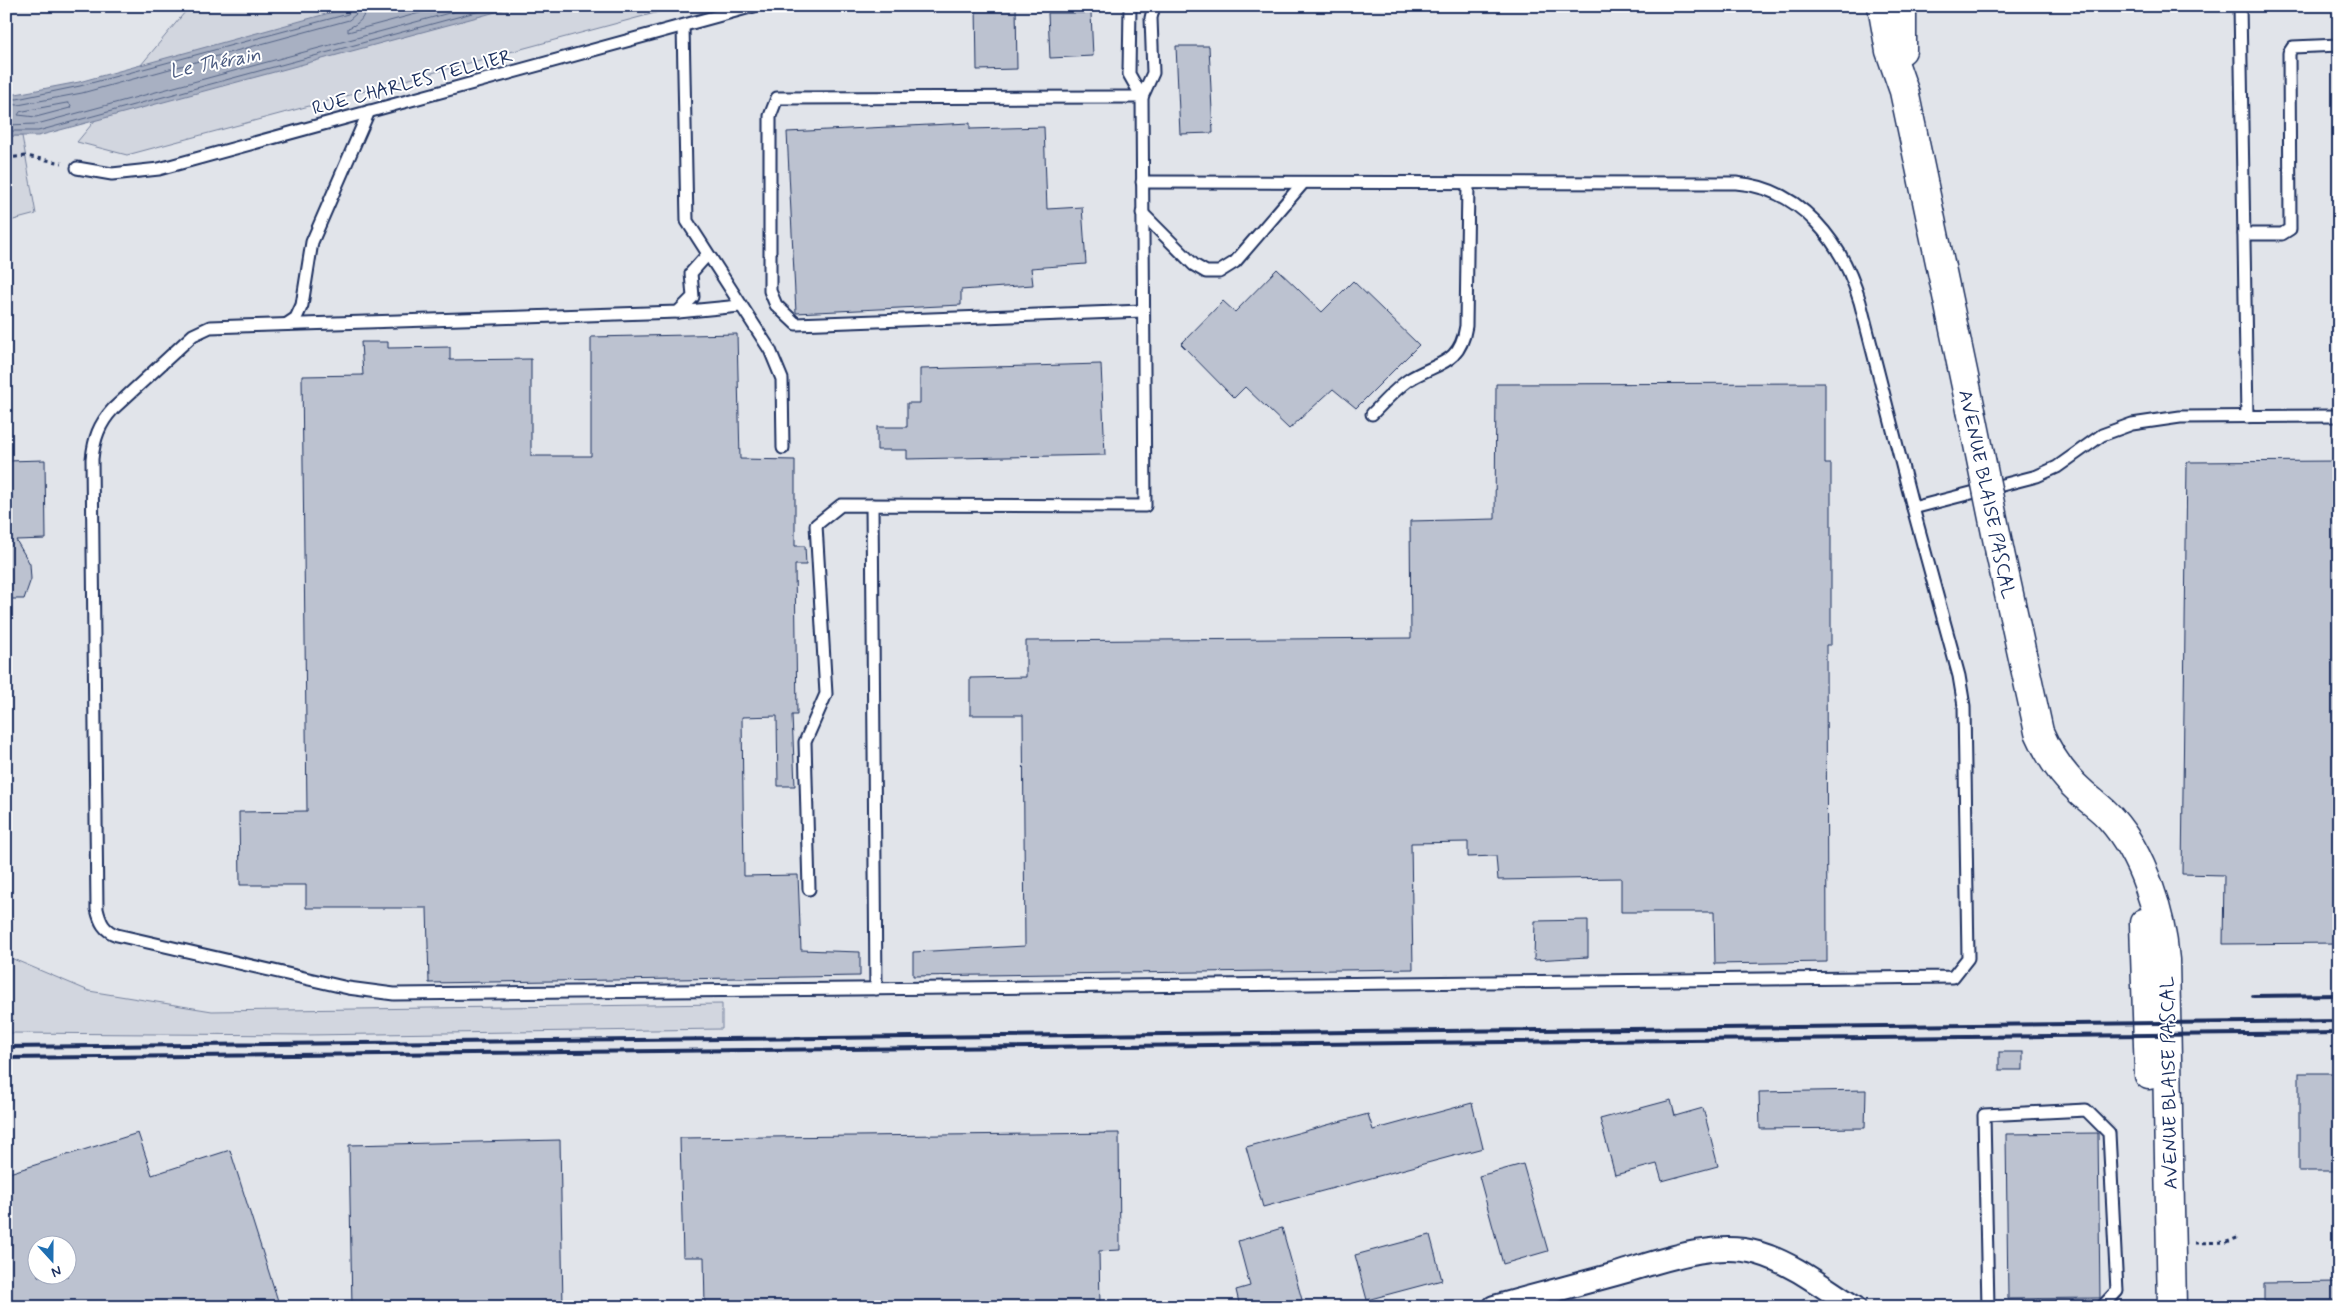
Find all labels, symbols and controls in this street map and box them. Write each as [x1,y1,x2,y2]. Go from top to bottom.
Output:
water label: Le Thérain [167,41,263,86]
street label: RUE CHARLES TELLIER [309,44,515,121]
street label: AVENUE BLAISE PASCAL [1952,388,2021,601]
street label: AVENUE BLAISE PASCAL [2155,976,2184,1190]
north arrow [28,1236,78,1286]
text: N [49,1261,64,1281]

